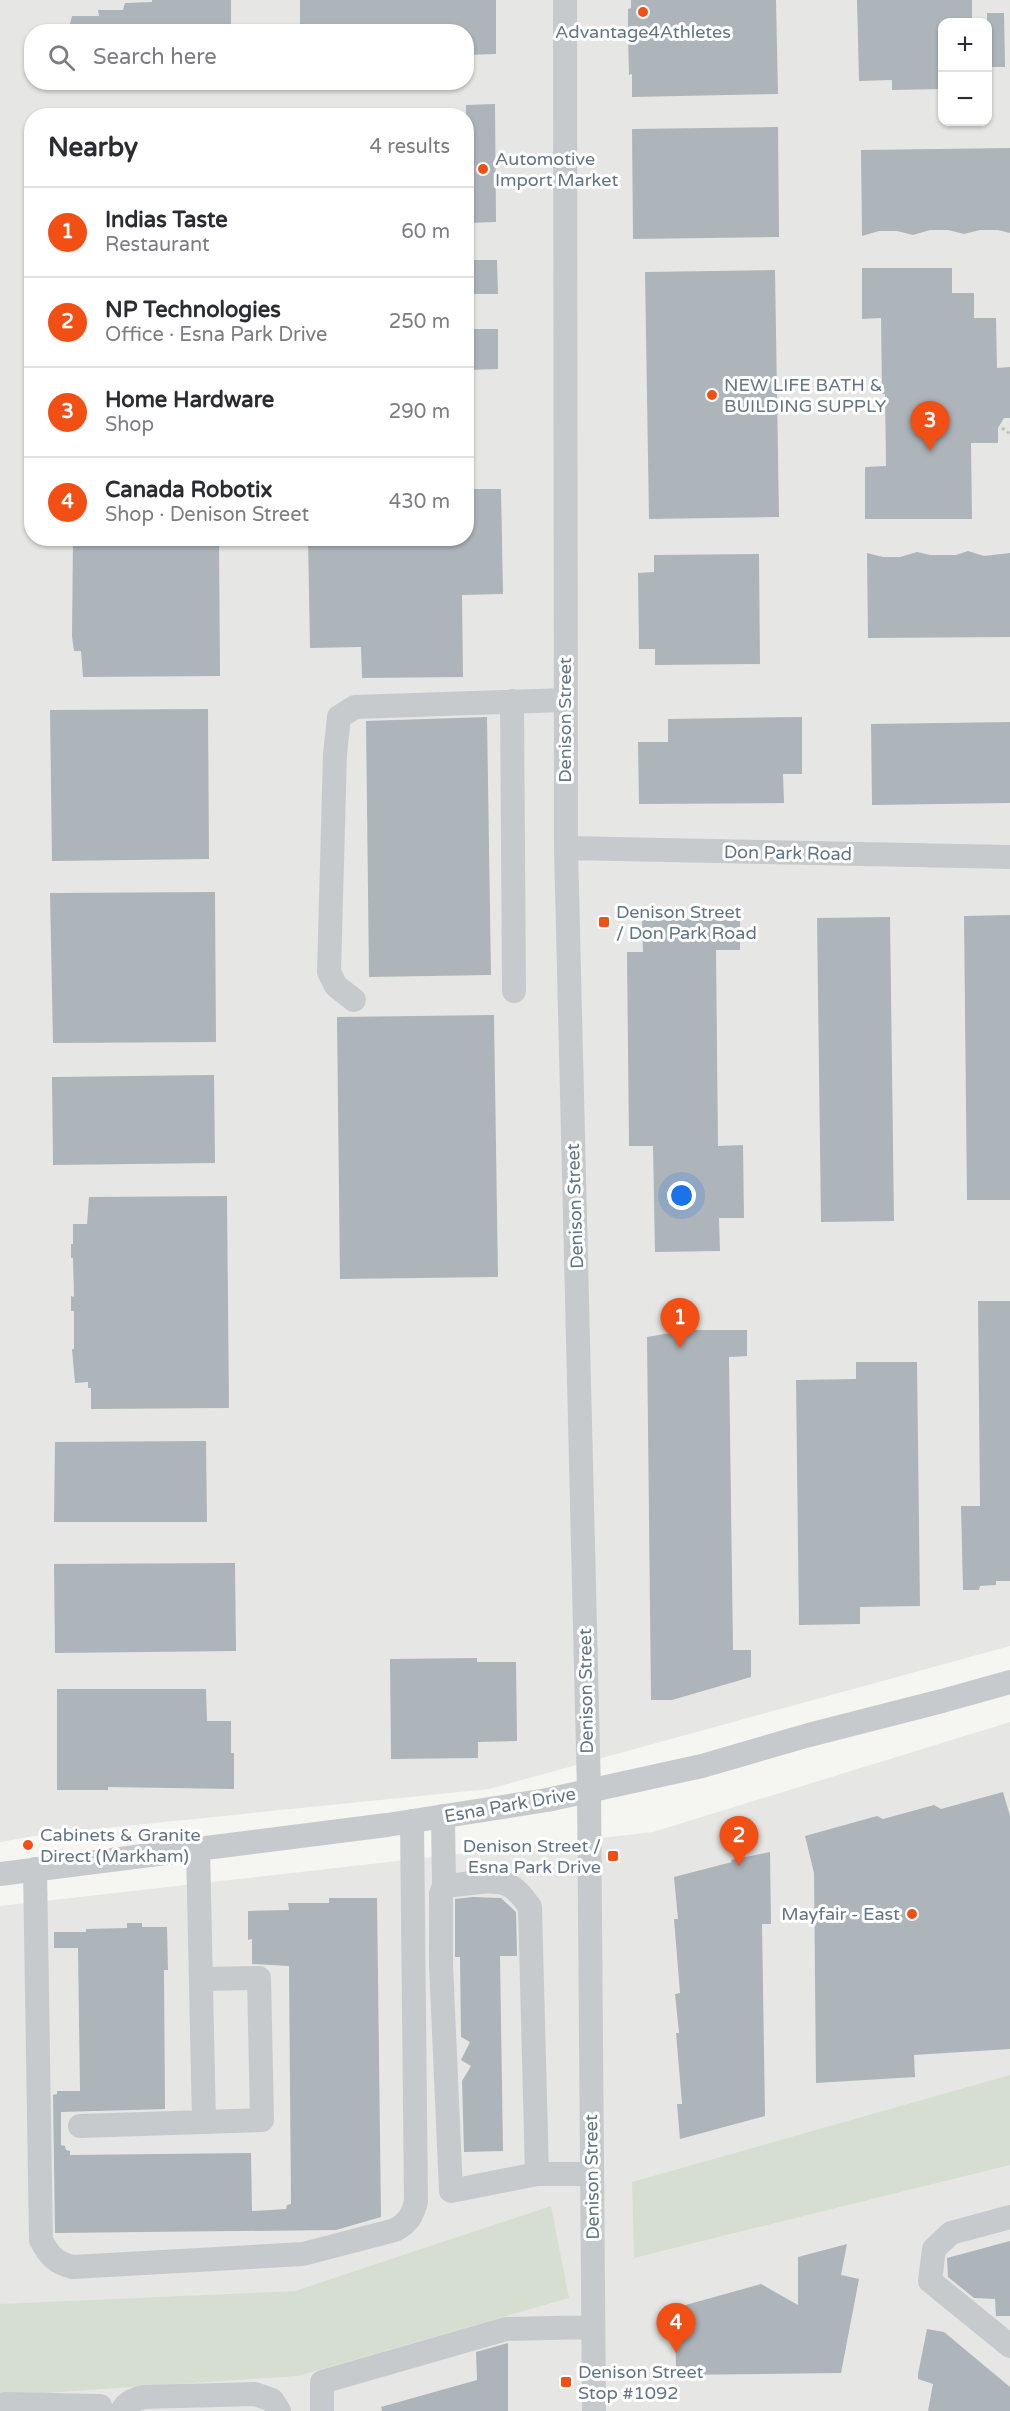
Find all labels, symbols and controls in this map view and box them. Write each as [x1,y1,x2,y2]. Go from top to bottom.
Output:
marker: Advantage4Athletes [636,5,650,19]
map controls [938,18,992,126]
button: + [938,18,992,72]
place label: Advantage4Athletes [555,21,731,43]
search box [24,24,474,90]
icon: search [45,41,78,74]
text: Search here [93,44,217,70]
button: − [938,72,992,126]
text: Nearby [48,132,138,163]
text: 4 results [370,135,450,159]
place label: Automotive Import Market [495,148,618,191]
marker: Automotive Import Market [476,162,490,176]
text: Indias Taste [105,207,228,233]
text: 1 [61,220,74,244]
text: 60 m [401,220,450,244]
text: Restaurant [105,233,210,257]
text: NP Technologies [105,297,281,323]
text: 2 [61,310,74,334]
text: 250 m [389,310,450,334]
text: Office · Esna Park Drive [105,323,327,347]
place label: NEW LIFE BATH & BUILDING SUPPLY [724,374,887,417]
text: Home Hardware [105,387,274,413]
marker: NEW LIFE BATH & BUILDING SUPPLY [705,388,719,402]
text: 3 [61,400,74,424]
text: 290 m [389,400,450,424]
pin: 3 [910,402,950,451]
text: Shop [105,413,154,437]
text: Canada Robotix [105,477,272,503]
text: 4 [61,490,74,514]
text: 430 m [389,490,450,514]
text: Shop · Denison Street [105,503,309,527]
street label: Denison Street [554,657,576,783]
street label: Don Park Road [724,841,852,865]
place label: Denison Street / Don Park Road [616,901,757,944]
marker: Denison Street / Don Park Road [597,915,611,929]
street label: Denison Street [562,1143,588,1269]
your location [667,1181,696,1210]
pin: 1 [660,1298,700,1348]
street label: Denison Street [574,1628,598,1754]
street label: Esna Park Drive [442,1783,578,1827]
pin: 2 [720,1816,758,1866]
place label: Cabinets & Granite Direct (Markham) [40,1824,201,1867]
place label: Denison Street / Esna Park Drive [463,1835,601,1878]
marker: Cabinets & Granite Direct (Markham) [21,1838,35,1852]
marker: Denison Street / Esna Park Drive [606,1849,620,1863]
place label: Mayfair - East [781,1903,900,1925]
marker: Mayfair - East [905,1907,919,1921]
street label: Denison Street [580,2114,604,2240]
pin: 4 [656,2304,696,2353]
place label: Denison Street Stop #1092 [578,2361,704,2404]
marker: Denison Street Stop #1092 [559,2375,573,2389]

